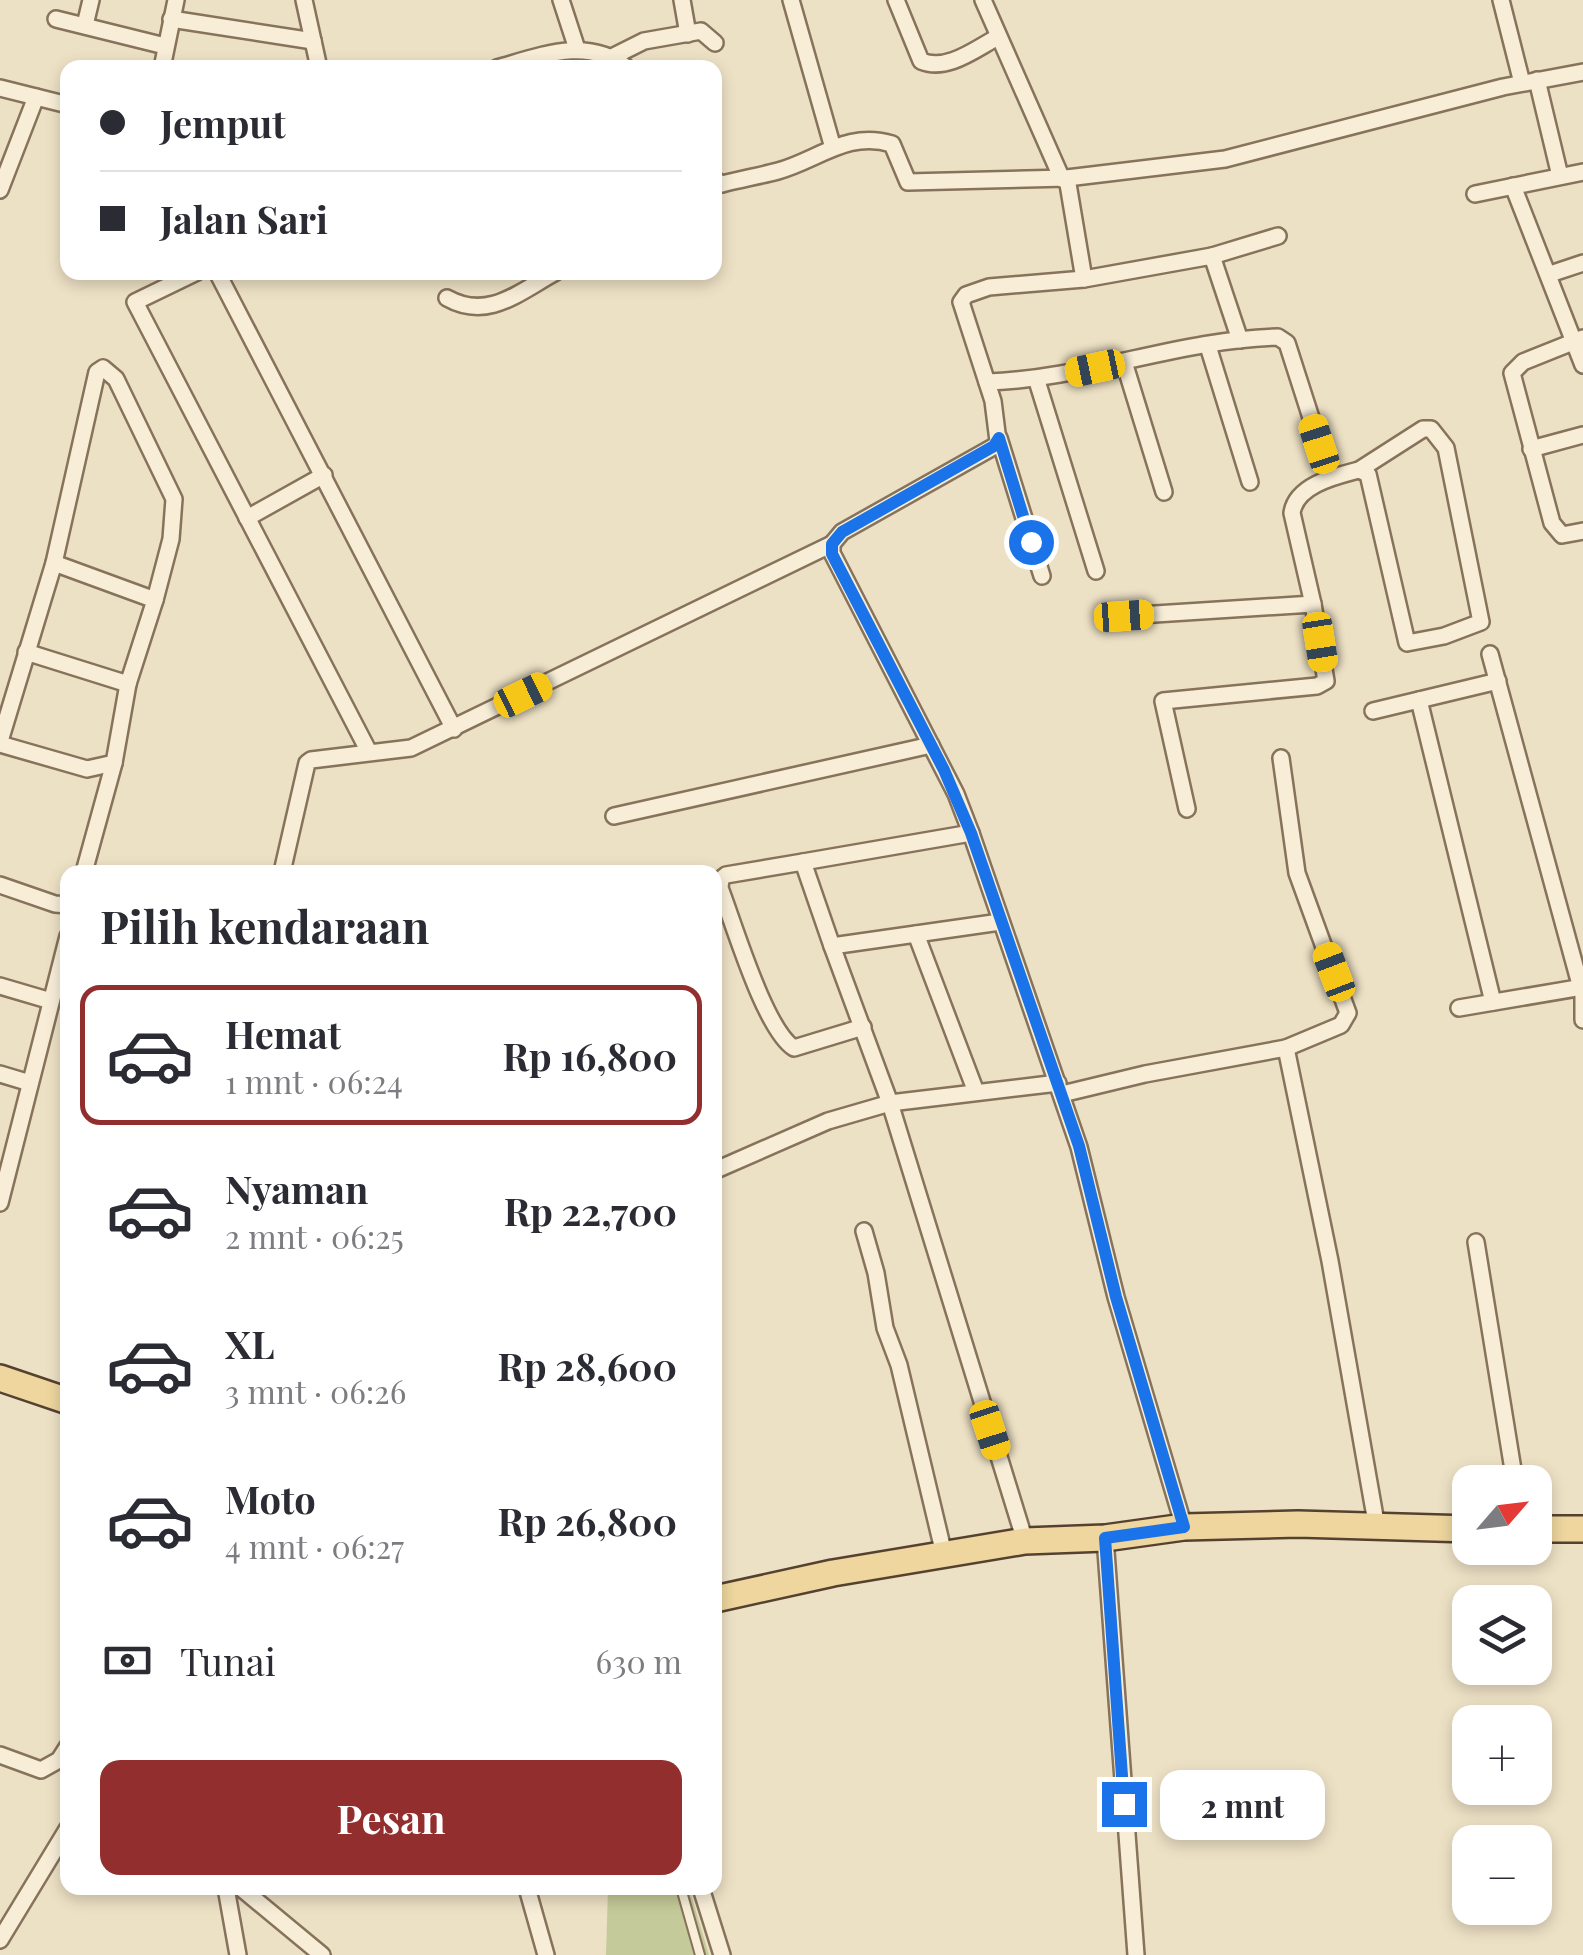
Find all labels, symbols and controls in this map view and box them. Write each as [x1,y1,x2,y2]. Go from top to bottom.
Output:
text: Jemput [160,97,286,148]
text: Jalan Sari [160,193,328,244]
car [1063,347,1127,389]
car [1295,411,1343,477]
route start [1009,520,1054,565]
car [1093,599,1155,633]
car [1300,610,1340,674]
car [489,668,557,722]
text: Pilih kendaraan [100,895,429,955]
car [1309,939,1359,1005]
text: Hemat [225,1008,341,1059]
icon: car [105,1010,195,1100]
text: Rp 16,800 [503,1030,677,1081]
text: 1 mnt · 06:24 [225,1059,403,1102]
text: Nyaman [225,1163,368,1214]
icon: car [105,1165,195,1255]
text: Rp 22,700 [504,1185,677,1236]
text: 2 mnt · 06:25 [225,1214,404,1257]
text: XL [225,1318,274,1369]
icon: car [105,1320,195,1410]
text: Rp 28,600 [498,1340,677,1391]
text: 3 mnt · 06:26 [225,1369,406,1412]
car [966,1397,1014,1463]
north arrow [1452,1465,1552,1565]
map controls [1452,1465,1552,1925]
text: Moto [225,1473,316,1524]
icon: car [105,1475,195,1565]
text: Rp 26,800 [498,1495,677,1546]
text: 4 mnt · 06:27 [225,1524,404,1567]
button: layers [1452,1585,1552,1685]
icon: cash [100,1633,155,1688]
text: Tunai [180,1635,276,1686]
text: 630 m [595,1639,682,1682]
button: + [1452,1705,1552,1805]
button: Pesan [100,1760,682,1875]
callout: 2 mnt [1159,1769,1324,1839]
route end [1102,1782,1147,1827]
text: 2 mnt [1201,1783,1284,1826]
button: − [1452,1825,1552,1925]

